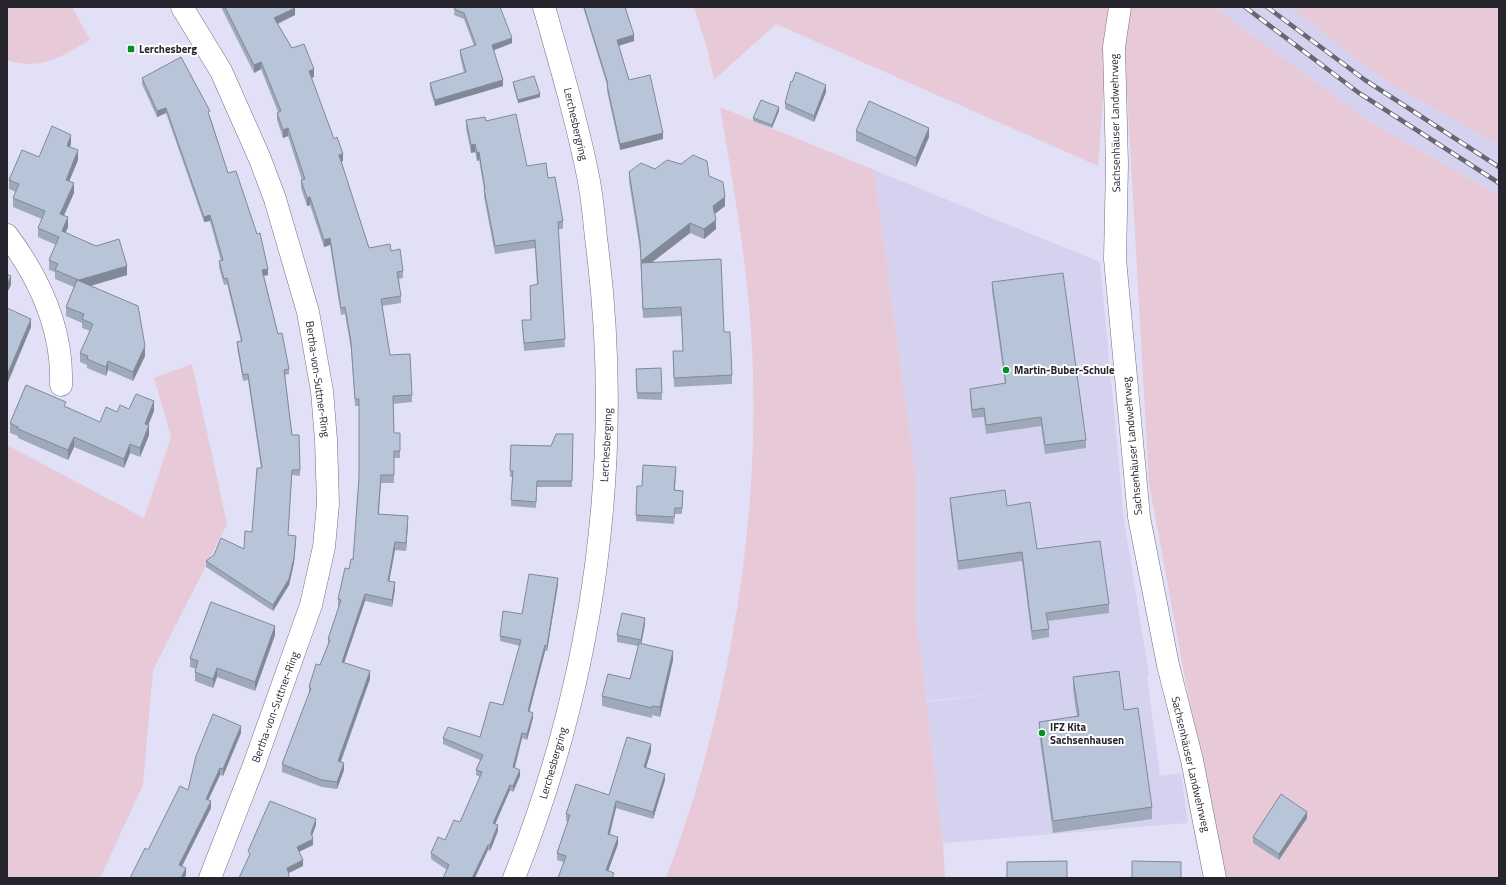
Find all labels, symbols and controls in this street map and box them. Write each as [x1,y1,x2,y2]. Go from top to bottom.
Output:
place label: Lerchesberg [139,41,197,57]
marker: Lerchesberg [126,44,136,54]
street label: Sachsenhäuser Landwehrweg [1106,53,1124,192]
street label: Lerchesbergring [560,86,592,162]
street label: Bertha-von-Suttner-Ring [302,320,334,439]
place label: Martin-Buber-Schule [1014,362,1115,378]
marker: Martin-Buber-Schule [1001,365,1011,375]
street label: Sachsenhäuser Landwehrweg [1118,376,1146,516]
street label: Lerchesbergring [596,407,616,483]
street label: Bertha-von-Suttner-Ring [247,649,303,765]
street label: Sachsenhäuser Landwehrweg [1168,695,1214,834]
place label: IFZ Kita Sachsenhausen [1050,719,1124,748]
street label: Lerchesbergring [535,725,571,801]
marker: IFZ Kita Sachsenhausen [1037,728,1047,738]

